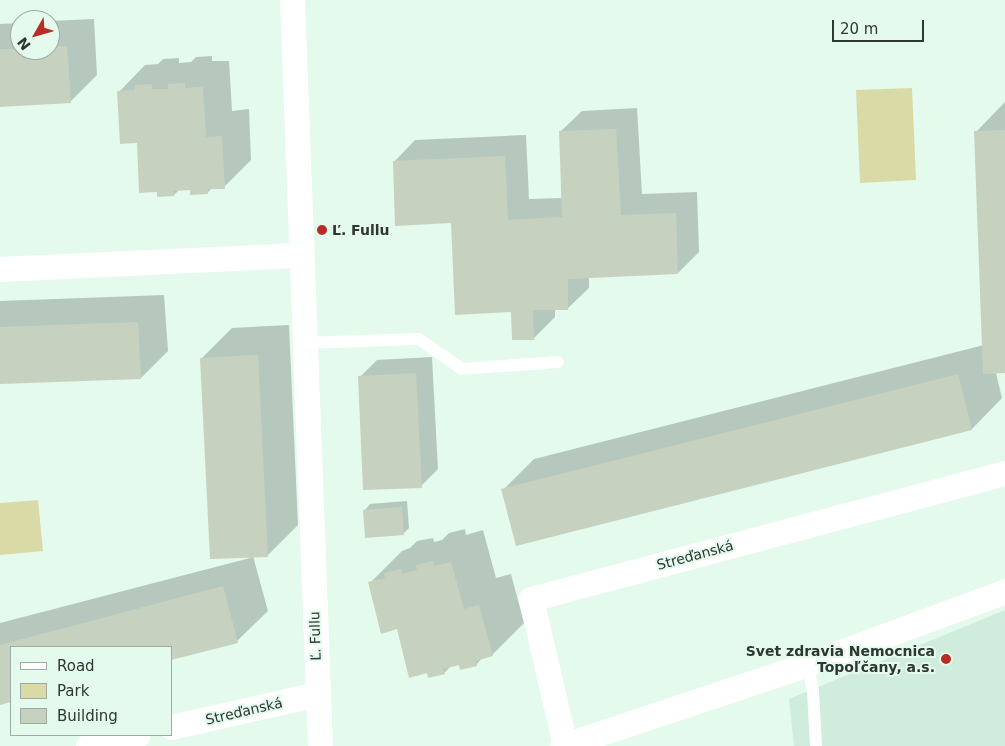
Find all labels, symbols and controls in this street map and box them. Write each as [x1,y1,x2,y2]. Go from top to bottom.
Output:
north arrow [10,10,60,60]
scale bar [835,10,928,42]
text: 20 m [840,20,878,38]
text: N [14,34,34,53]
place label: Ľ. Fullu [332,222,390,238]
marker: Ľ. Fullu [316,224,328,236]
street label: Streďanská [655,537,735,573]
street label: Ľ. Fullu [306,611,324,661]
place label: Svet zdravia Nemocnica Topoľčany, a.s. [746,643,935,676]
legend [10,646,172,736]
marker: Svet zdravia Nemocnica Topoľčany, a.s. [939,652,953,666]
text: Road [57,657,95,675]
text: Park [57,682,89,700]
street label: Streďanská [204,694,284,728]
text: Building [57,707,118,725]

